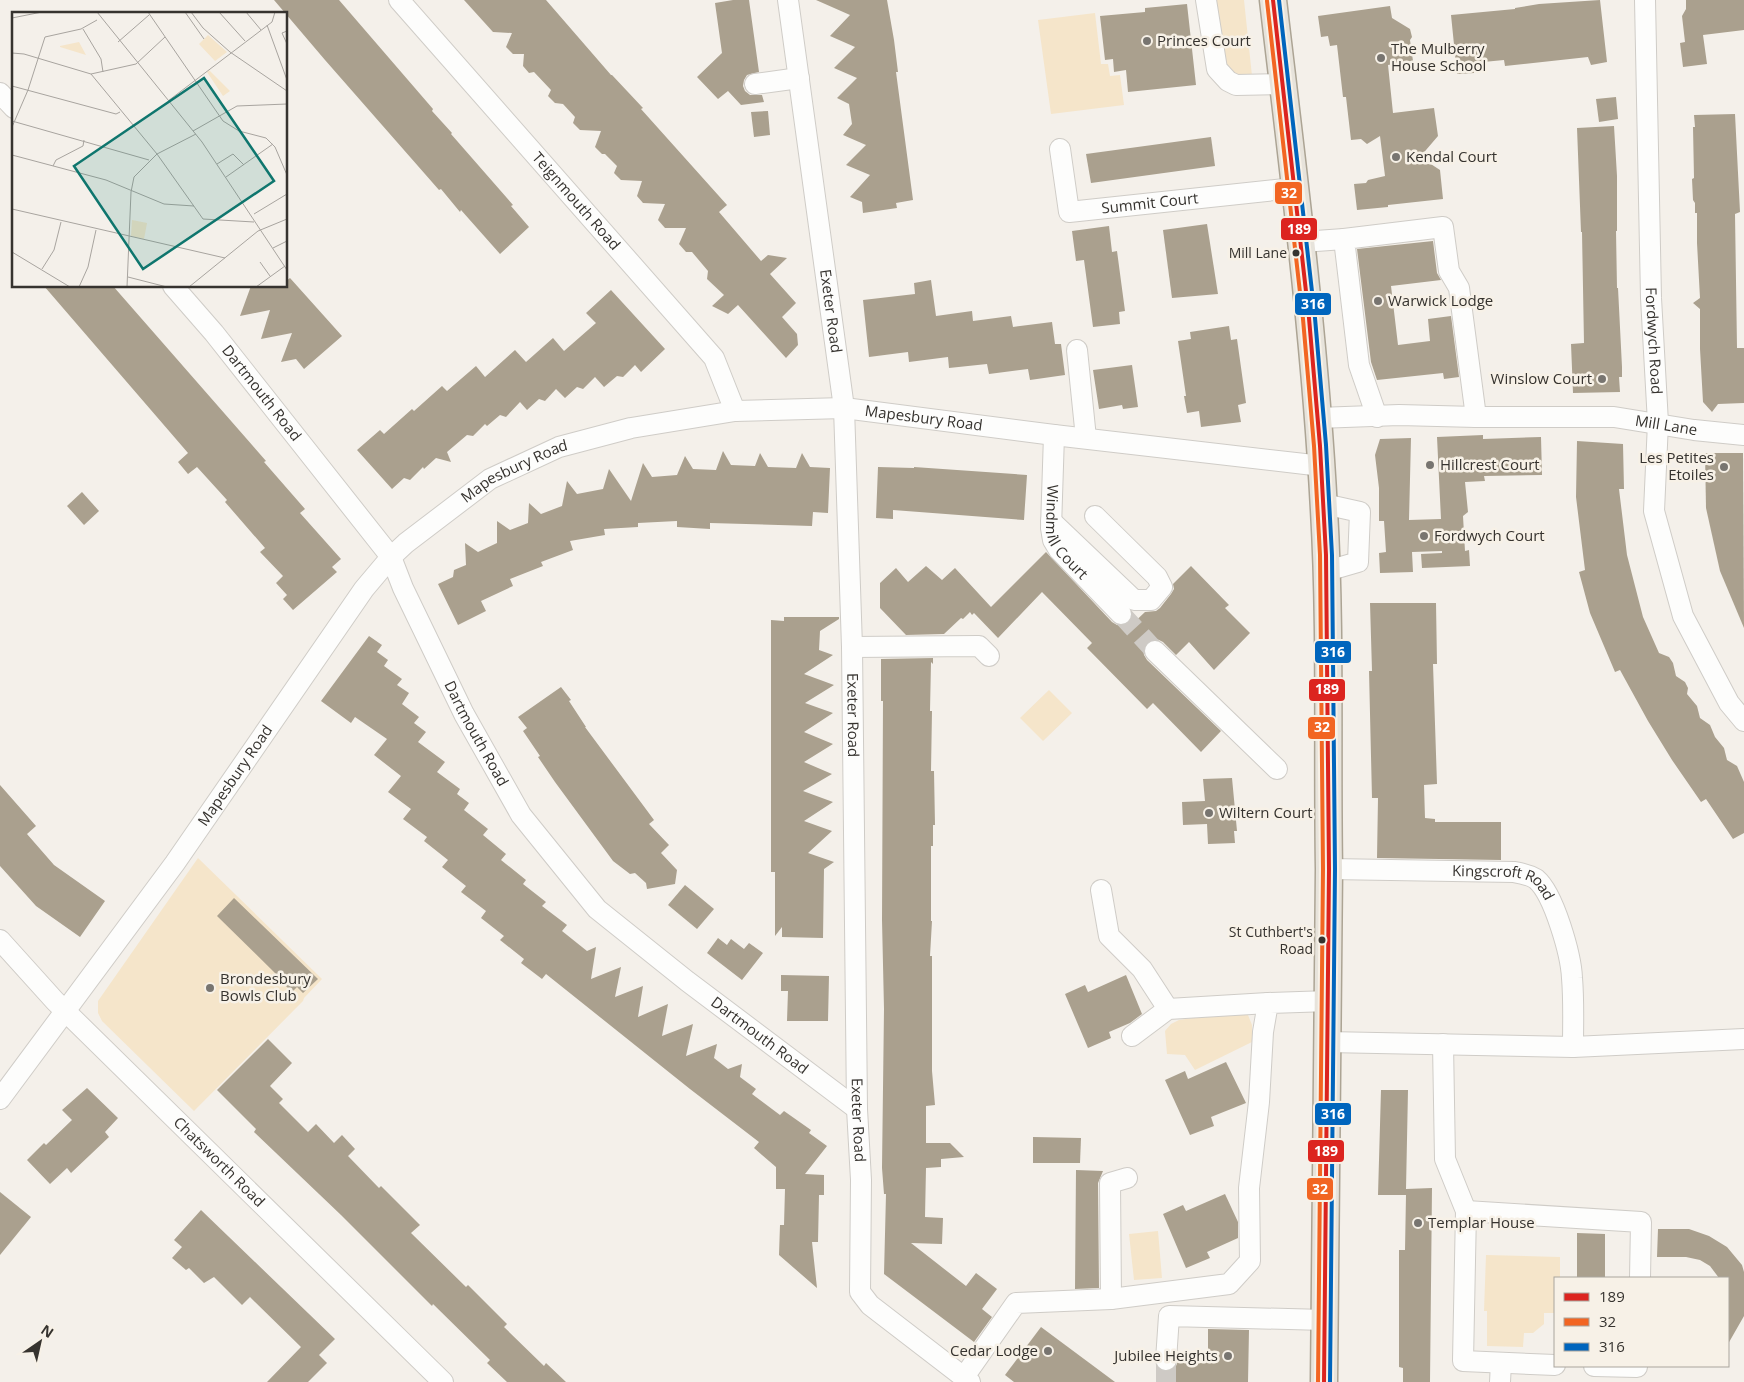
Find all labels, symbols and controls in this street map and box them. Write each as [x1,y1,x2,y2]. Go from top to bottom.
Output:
inset map [12,12,288,288]
place label: Princes Court [1157,30,1251,50]
marker: Princes Court [1141,35,1153,47]
place label: The Mulberry House School [1391,38,1486,75]
marker: The Mulberry House School [1375,52,1387,64]
place label: Kendal Court [1406,146,1497,166]
street label: Teignmouth Road [528,147,625,254]
marker: Kendal Court [1390,151,1402,163]
line badge: 32 [1274,181,1303,205]
text: 32 [1281,183,1297,202]
street label: Summit Court [1100,187,1199,217]
line badge: 189 [1280,217,1318,241]
text: 189 [1287,219,1311,238]
place label: Mill Lane [1229,243,1287,262]
marker: Mill Lane [1291,248,1301,258]
street label: Exeter Road [816,268,847,354]
street label: Fordwych Road [1642,287,1667,395]
place label: Warwick Lodge [1388,290,1493,310]
line badge: 316 [1294,292,1332,316]
text: 316 [1301,294,1325,313]
marker: Warwick Lodge [1372,295,1384,307]
street label: Dartmouth Road [218,340,306,445]
place label: Winslow Court [1491,368,1592,388]
marker: Winslow Court [1596,373,1608,385]
street label: Mapesbury Road [864,400,984,435]
street label: Mill Lane [1634,410,1699,439]
street label: Mapesbury Road [456,434,570,507]
place label: Les Petites Etoiles [1639,447,1714,484]
place label: Hillcrest Court [1440,454,1540,474]
marker: Hillcrest Court [1424,459,1436,471]
marker: Les Petites Etoiles [1718,461,1730,473]
street label: Windmill Court [1042,484,1093,583]
place label: Fordwych Court [1434,525,1545,545]
marker: Fordwych Court [1418,530,1430,542]
line badge: 316 [1314,640,1352,664]
text: 316 [1321,642,1345,661]
street label: Exeter Road [843,673,864,757]
street label: Dartmouth Road [440,677,514,789]
line badge: 189 [1308,678,1346,702]
text: 189 [1315,679,1339,698]
line badge: 32 [1307,716,1336,740]
text: 32 [1314,717,1330,736]
street label: Mapesbury Road [193,721,276,829]
place label: Wiltern Court [1219,802,1313,822]
marker: Wiltern Court [1203,807,1215,819]
street label: Kingscroft Road [1452,860,1560,903]
place label: St Cuthbert's Road [1229,922,1313,958]
marker: St Cuthbert's Road [1317,935,1327,945]
place label: Brondesbury Bowls Club [220,968,311,1005]
marker: Brondesbury Bowls Club [204,982,216,994]
street label: Dartmouth Road [707,992,813,1078]
street label: Exeter Road [848,1078,871,1163]
line badge: 316 [1314,1102,1352,1126]
text: 316 [1321,1104,1345,1123]
street label: Chatsworth Road [170,1112,270,1211]
line badge: 189 [1307,1139,1345,1163]
text: 189 [1314,1141,1338,1160]
line badge: 32 [1306,1177,1334,1201]
text: 32 [1312,1179,1328,1198]
place label: Templar House [1428,1212,1535,1232]
marker: Templar House [1412,1217,1424,1229]
legend [1554,1277,1729,1367]
text: 189 [1599,1286,1625,1306]
text: 32 [1599,1311,1616,1331]
north arrow [15,1317,65,1367]
text: N [38,1320,58,1342]
text: 316 [1599,1336,1625,1356]
place label: Cedar Lodge [950,1340,1038,1360]
marker: Cedar Lodge [1042,1345,1054,1357]
place label: Jubilee Heights [1112,1345,1218,1365]
marker: Jubilee Heights [1222,1350,1234,1362]

